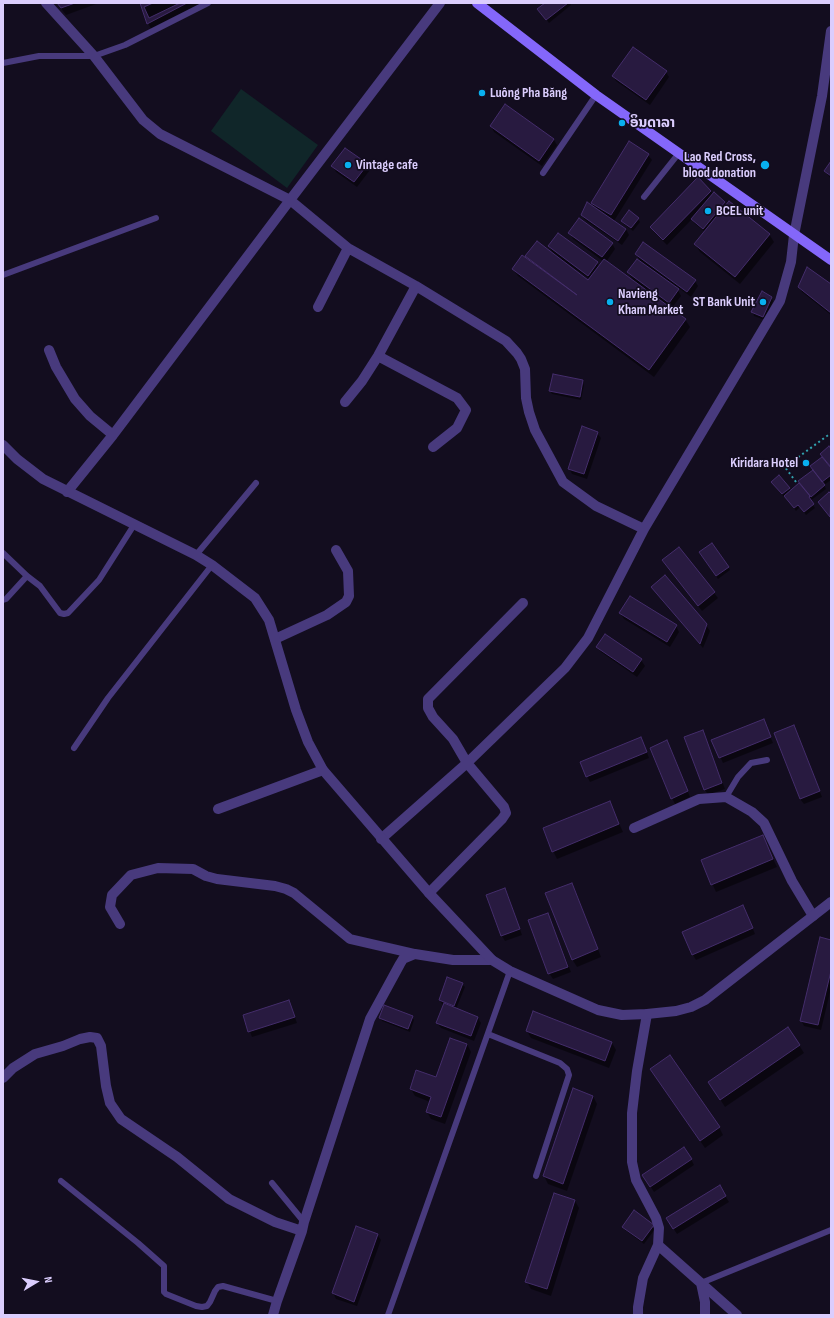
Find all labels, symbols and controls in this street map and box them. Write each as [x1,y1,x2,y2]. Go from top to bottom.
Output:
place label: Luông Pha Băng [490,85,567,101]
marker: Luông Pha Băng [477,88,487,98]
place label: ອິນດາລາ [630,115,675,131]
marker: ອິນດາລາ [617,118,627,128]
place label: Lao Red Cross, blood donation [683,149,756,182]
place label: Vintage cafe [356,157,418,173]
marker: Lao Red Cross, blood donation [759,159,771,171]
marker: Vintage cafe [343,160,353,170]
place label: BCEL unit [716,203,763,219]
marker: BCEL unit [703,206,713,216]
place label: Navieng Kham Market [618,286,683,318]
place label: ST Bank Unit [693,294,755,310]
marker: Navieng Kham Market [605,297,615,307]
marker: ST Bank Unit [758,297,768,307]
place label: Kiridara Hotel [730,455,798,471]
marker: Kiridara Hotel [801,458,811,468]
north arrow [16,1262,56,1302]
text: N [41,1276,55,1284]

